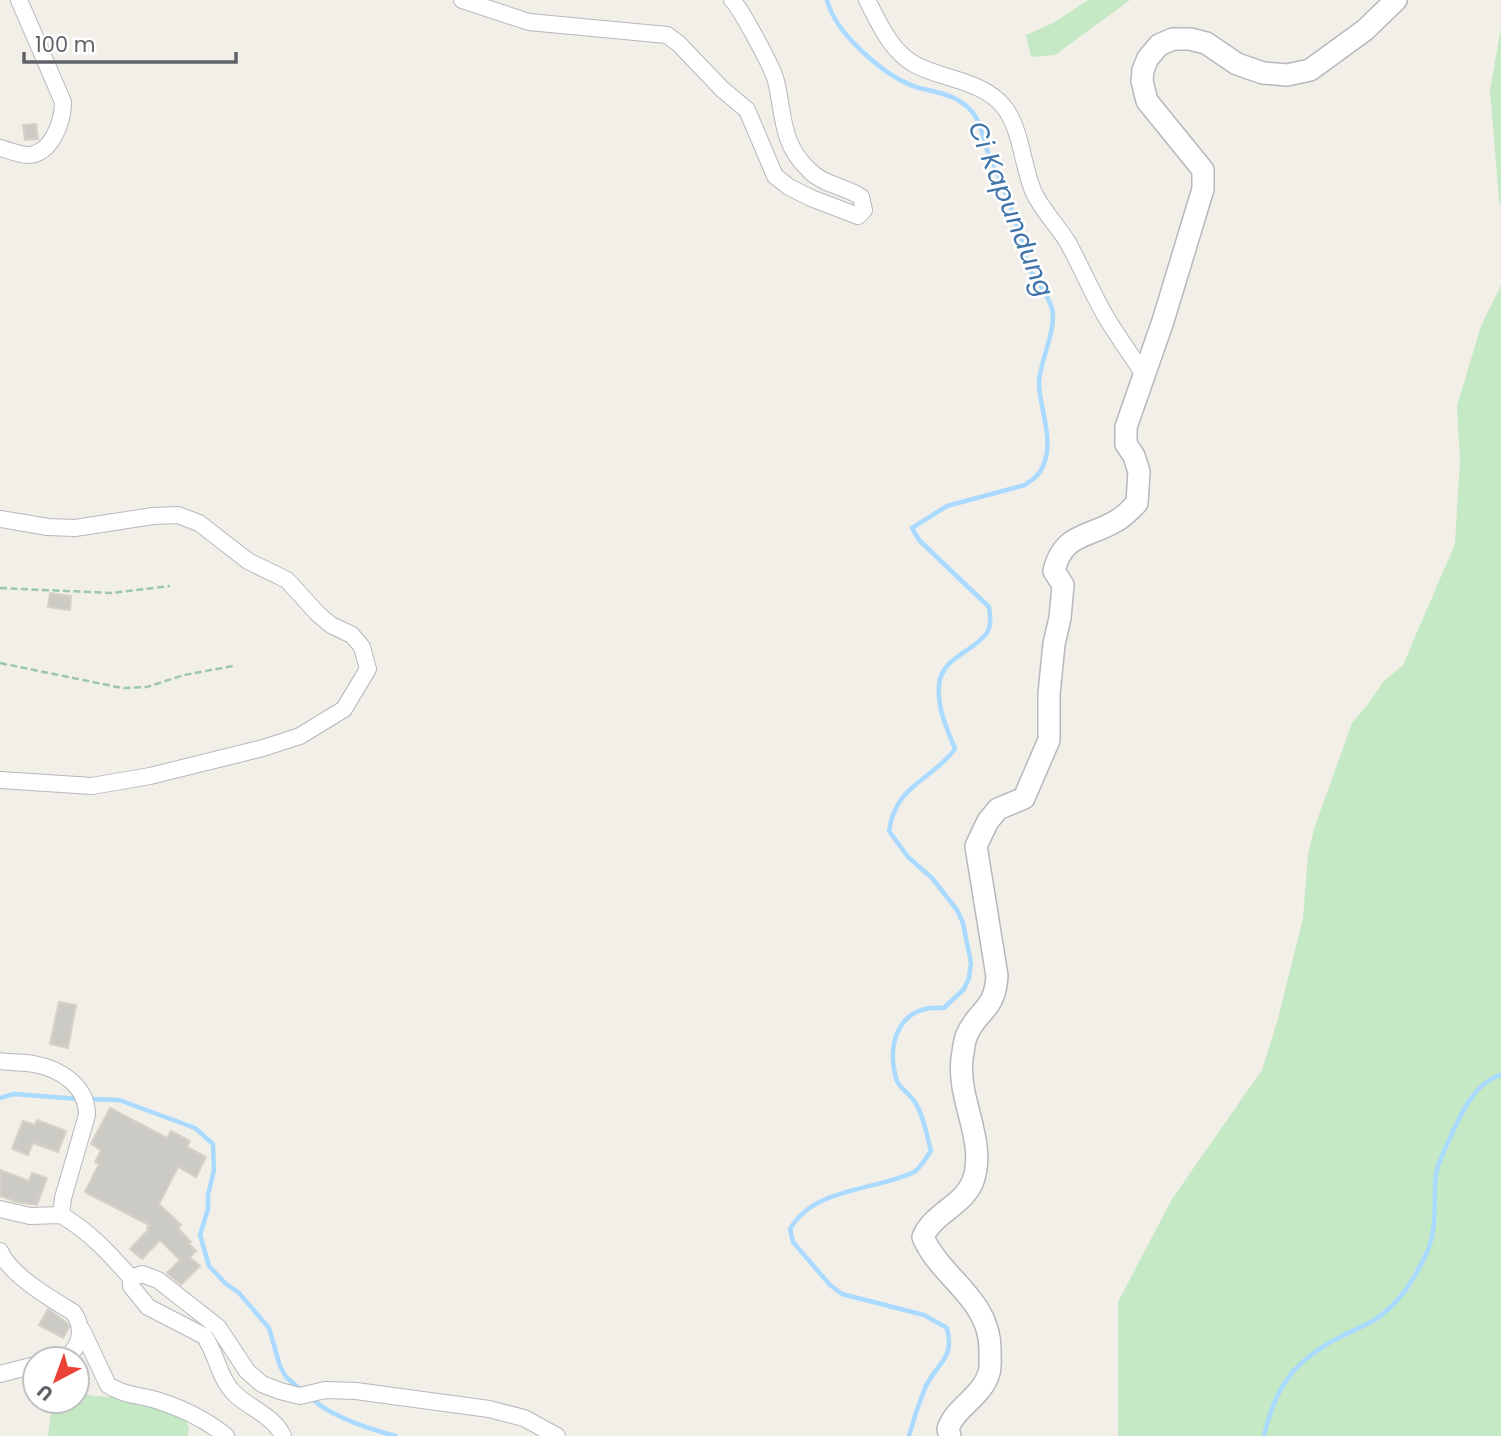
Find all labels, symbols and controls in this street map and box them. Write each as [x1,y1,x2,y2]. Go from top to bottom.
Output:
scale bar [24,21,236,65]
text: 100 m [35,30,95,59]
water label: Ci Kapundung [959,116,1063,302]
north arrow [21,1345,91,1415]
text: U [31,1378,59,1407]

